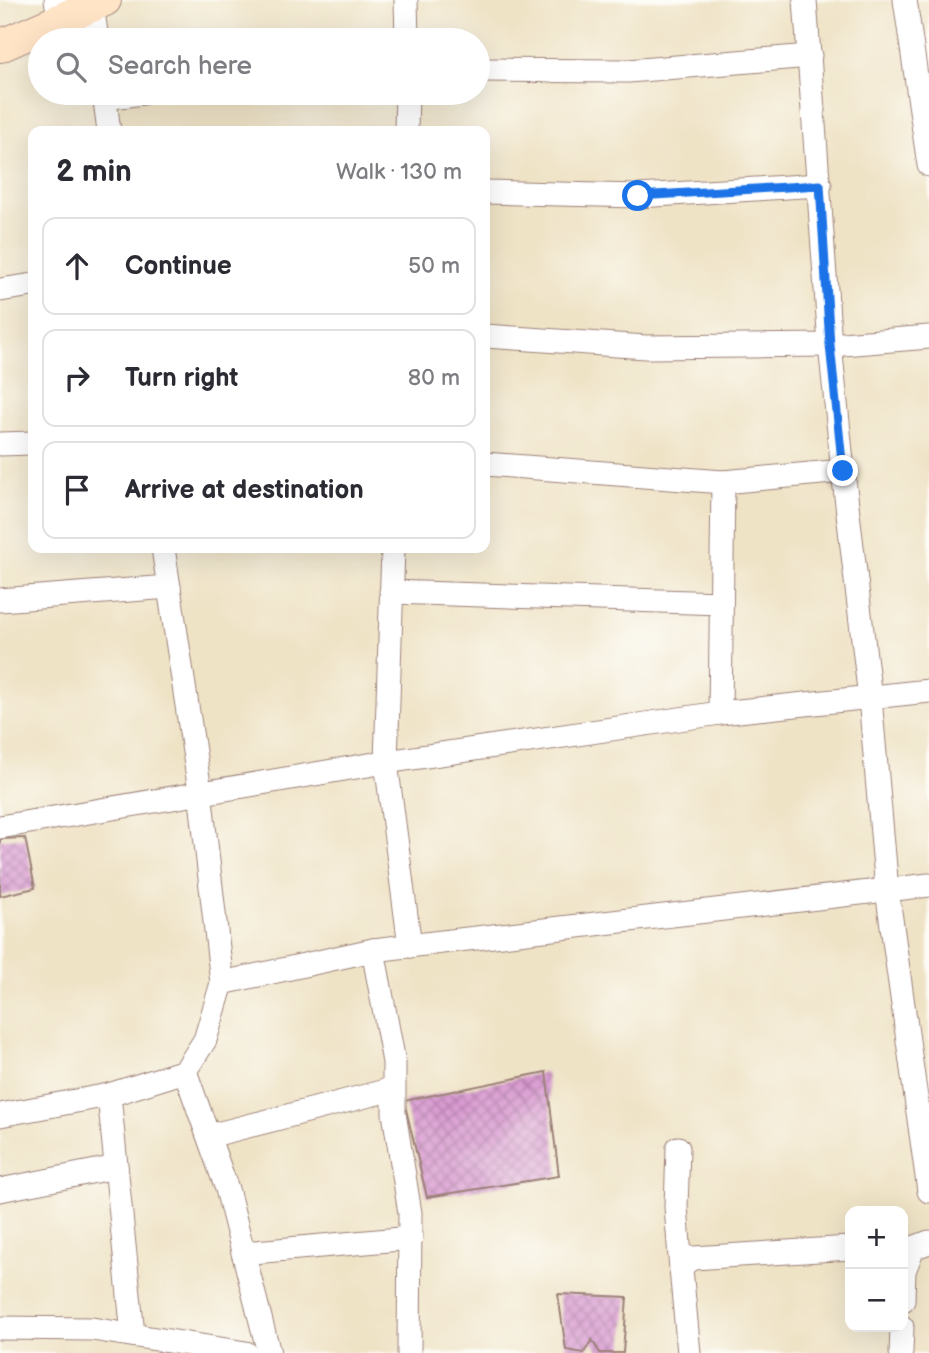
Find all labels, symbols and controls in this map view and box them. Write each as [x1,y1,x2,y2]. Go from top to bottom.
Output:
search box [28,28,490,105]
icon: search [52,48,90,86]
text: Search here [108,51,252,82]
text: 2 min [56,154,132,190]
text: Walk · 130 m [336,158,462,186]
route start [622,180,653,211]
icon: ahead [58,247,96,285]
text: Continue [125,251,232,282]
text: 50 m [408,252,460,280]
icon: right [58,359,96,397]
text: Turn right [125,363,238,394]
text: 80 m [408,364,460,392]
route end [827,455,858,486]
icon: arrive [58,471,96,509]
text: Arrive at destination [125,475,364,506]
map controls [845,1206,908,1332]
button: + [845,1206,908,1269]
button: − [845,1269,908,1332]

